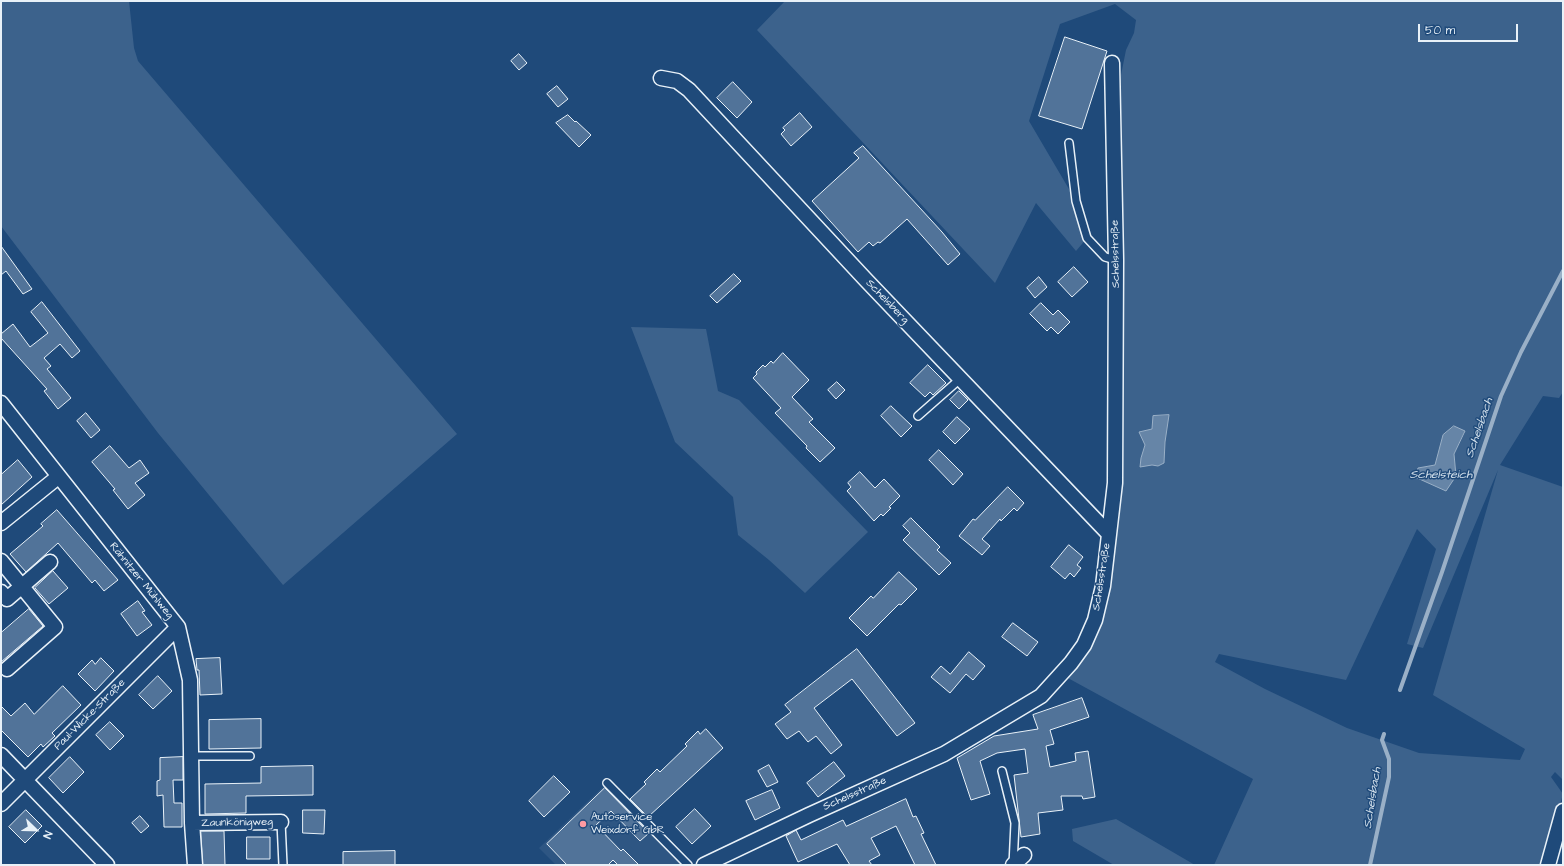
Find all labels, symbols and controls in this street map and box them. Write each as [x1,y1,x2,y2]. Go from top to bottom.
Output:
scale bar [1420,16,1520,42]
text: 50 m [1425,22,1455,39]
street label: Schelsstraße [1109,220,1123,288]
street label: Schelsberg [863,277,911,327]
water label: Schelsbach [1463,396,1497,460]
water label: Schelsteich [1410,468,1472,482]
street label: Rähnitzer Mühlweg [106,540,176,622]
street label: Schelsstraße [1090,542,1114,612]
street label: Paul-Wicke-Straße [52,677,128,753]
water label: Schelsbach [1361,766,1385,830]
street label: Schelsstraße [821,774,889,814]
north arrow [16,810,56,850]
place label: Autoservice Weixdorf GbR [591,811,665,837]
street label: Zaunkönigweg [201,816,273,830]
marker: Autoservice Weixdorf GbR [578,819,588,829]
text: N [39,829,56,841]

